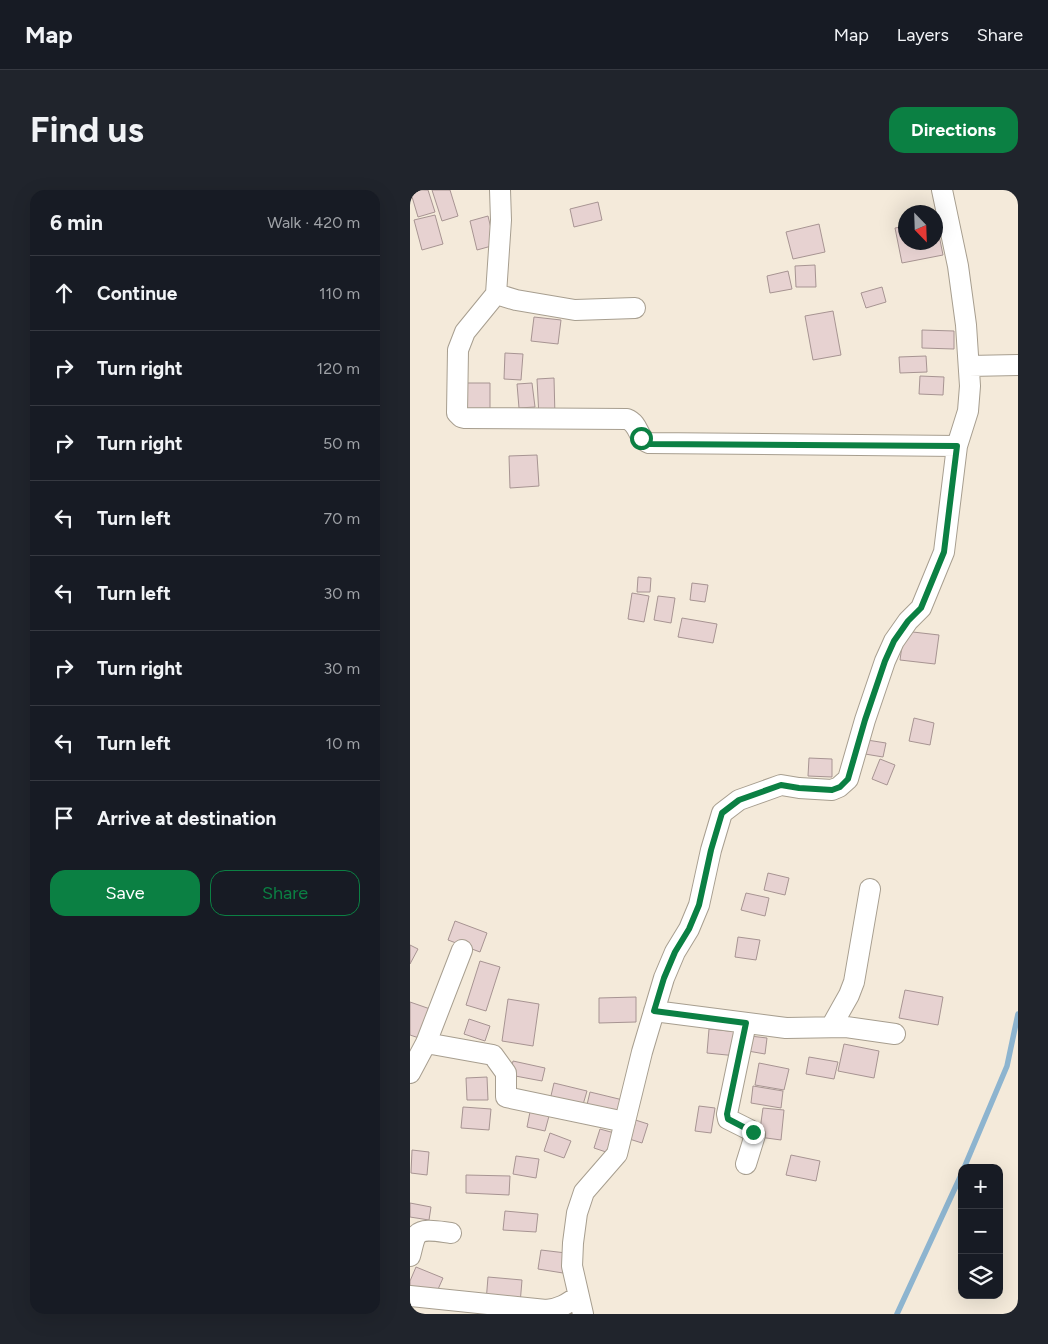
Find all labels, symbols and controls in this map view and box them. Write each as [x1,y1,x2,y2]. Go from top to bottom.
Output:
text: Map [25,20,73,49]
text: Map [834,24,869,46]
text: Layers [897,24,949,46]
text: Share [977,24,1023,46]
button: Directions [889,107,1018,153]
text: Find us [30,109,144,151]
north arrow [898,205,943,250]
text: 6 min [50,210,103,235]
text: Walk · 420 m [267,213,360,232]
icon: ahead [50,279,78,307]
text: Continue [97,282,177,305]
text: 110 m [319,284,360,303]
icon: right [50,354,78,382]
text: Turn right [97,357,183,380]
text: 120 m [317,359,360,378]
route start [630,427,653,450]
icon: right [50,429,78,457]
text: Turn right [97,432,183,455]
text: 50 m [323,434,360,453]
icon: left [50,504,78,532]
text: Turn left [97,507,171,530]
text: 70 m [324,509,360,528]
icon: left [50,579,78,607]
text: Turn left [97,582,171,605]
text: 30 m [323,584,360,603]
icon: right [50,654,78,682]
text: Turn right [97,657,183,680]
text: 30 m [323,659,360,678]
icon: left [50,729,78,757]
text: Turn left [97,732,171,755]
text: 10 m [326,734,360,753]
icon: arrive [50,804,78,832]
text: Arrive at destination [97,807,276,830]
button: Save [50,870,200,916]
button: Share [210,870,360,916]
route end [742,1121,765,1144]
map controls [958,1164,1003,1299]
button: + [958,1164,1003,1209]
button: − [958,1209,1003,1254]
button: layers [958,1254,1003,1299]

